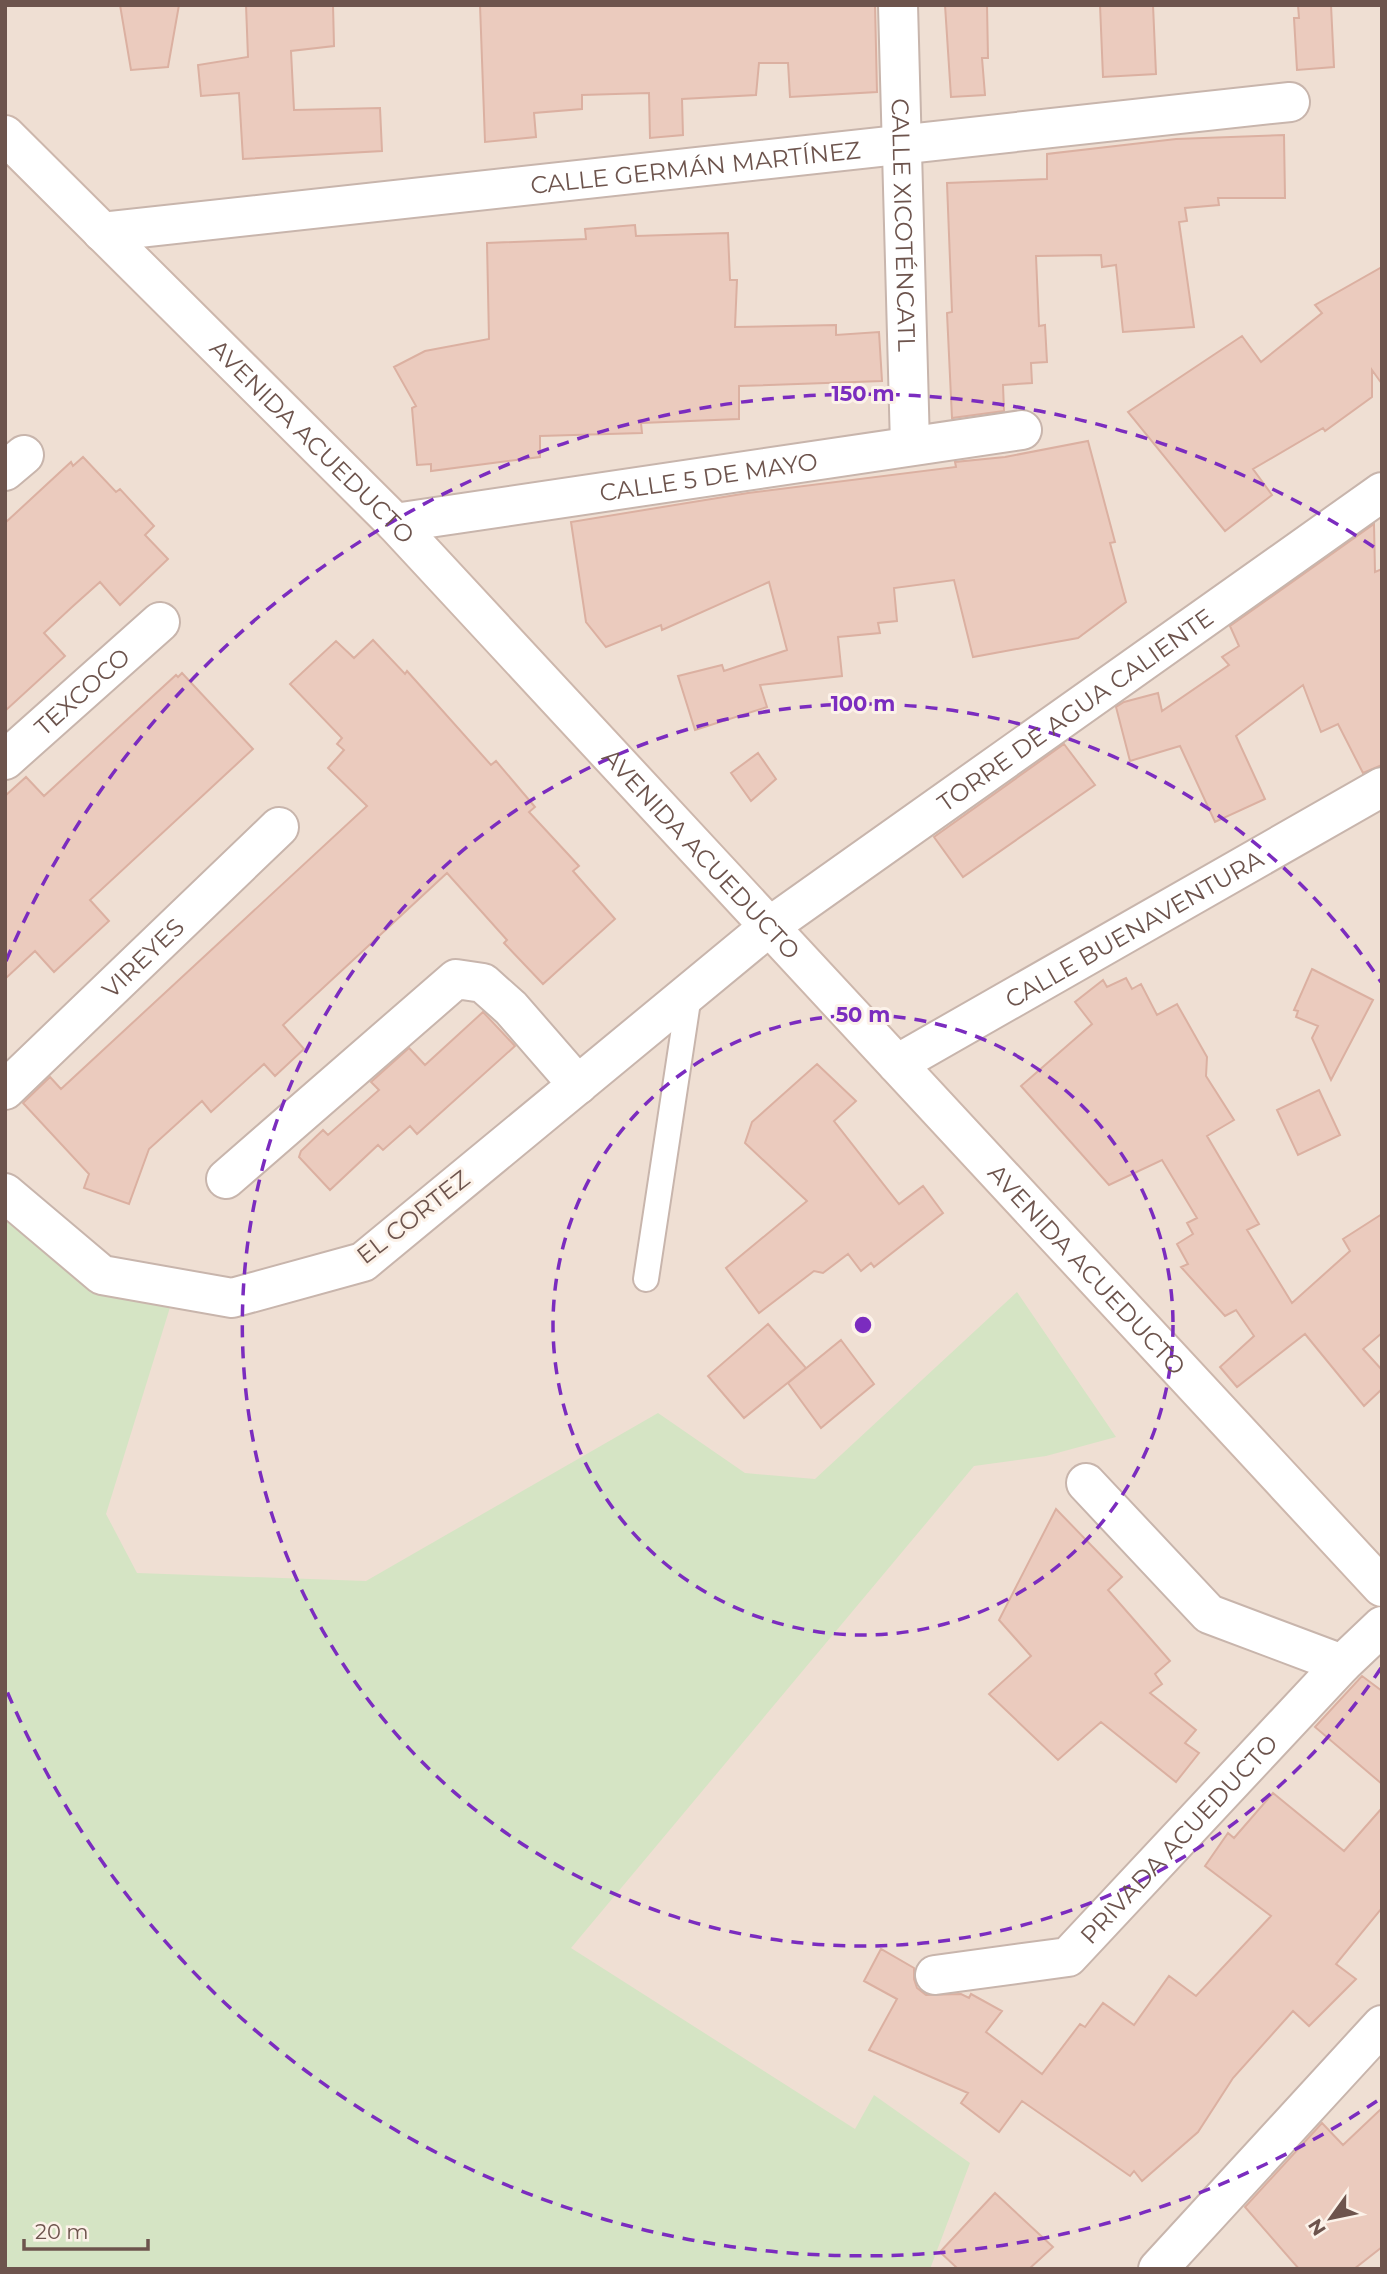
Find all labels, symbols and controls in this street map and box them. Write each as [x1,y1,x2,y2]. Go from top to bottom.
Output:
street label: CALLE XICOTÉNCATL [886,98,922,352]
street label: CALLE GERMÁN MARTÍNEZ [529,135,862,200]
street label: AVENIDA ACUEDUCTO [204,333,421,549]
text: 150 m [832,381,894,406]
street label: CALLE 5 DE MAYO [598,446,820,507]
street label: TORRE DE AGUA CALIENTE [932,602,1219,817]
street label: TEXCOCO [28,642,135,741]
text: 100 m [831,691,895,716]
street label: AVENIDA ACUEDUCTO [597,742,806,965]
street label: CALLE BUENAVENTURA [1000,843,1269,1014]
street label: VIREYES [96,912,190,1004]
text: 50 m [836,1002,890,1027]
street label: AVENIDA ACUEDUCTO [982,1158,1192,1381]
street label: EL CORTEZ [351,1164,475,1270]
centre of rings [851,1313,875,1337]
street label: PRIVADA ACUEDUCTO [1074,1728,1283,1949]
north arrow [1296,2183,1366,2253]
scale bar [24,2208,149,2252]
text: N [1303,2214,1331,2240]
text: 20 m [35,2219,89,2244]

